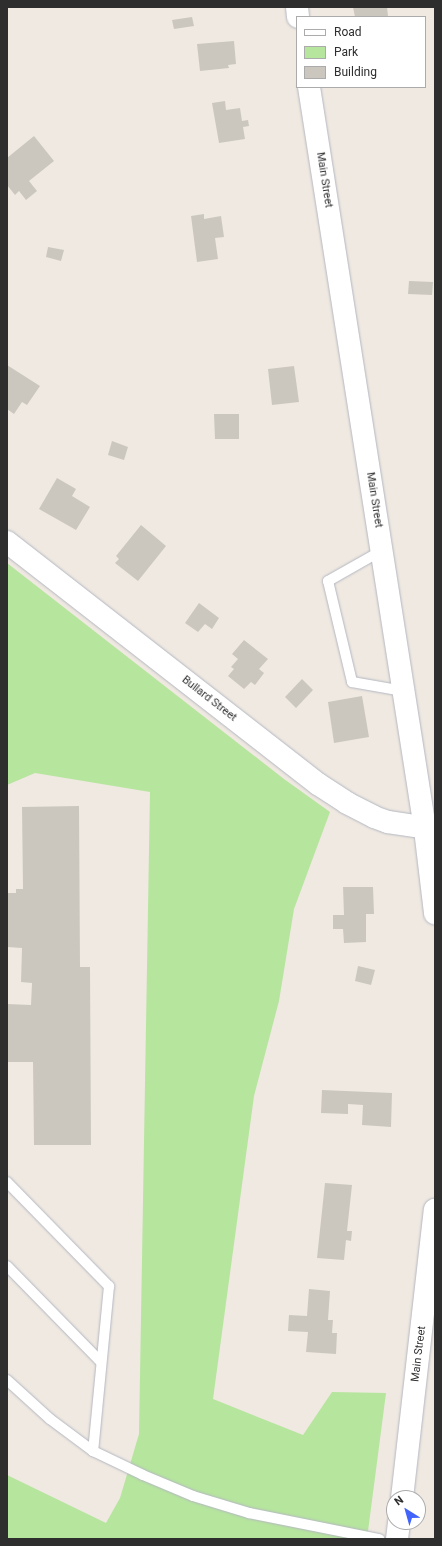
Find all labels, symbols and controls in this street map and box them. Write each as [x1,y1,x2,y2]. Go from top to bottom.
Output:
legend [296,16,426,88]
text: Road [334,25,362,39]
text: Park [334,45,358,59]
text: Building [334,65,377,79]
street label: Main Street [313,151,335,209]
street label: Main Street [363,471,385,529]
street label: Bullard Street [179,674,239,724]
street label: Main Street [409,1325,429,1383]
north arrow [386,1490,426,1530]
text: N [392,1493,406,1508]

